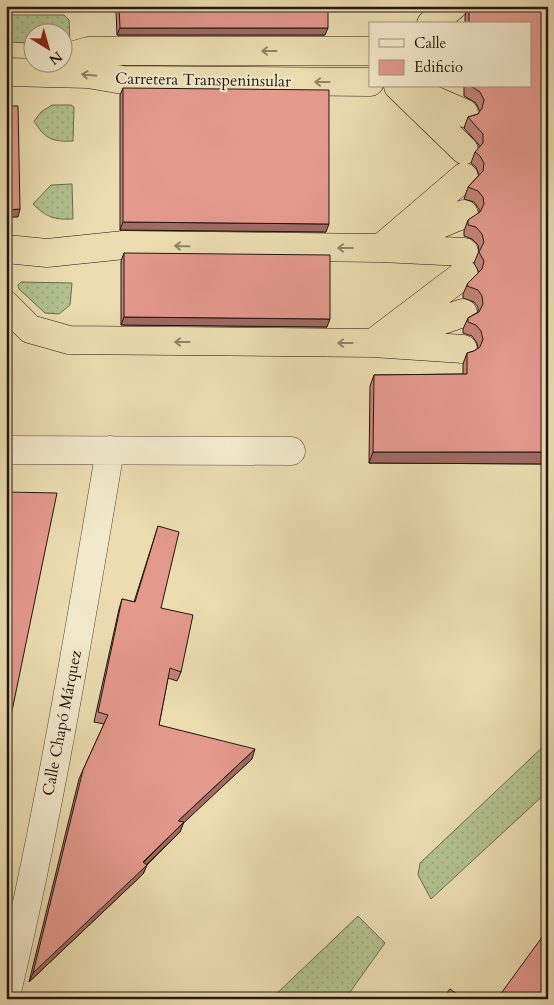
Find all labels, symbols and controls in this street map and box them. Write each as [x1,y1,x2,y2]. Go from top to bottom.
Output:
north arrow [22,22,72,72]
legend [369,22,532,88]
text: Calle [414,33,447,53]
one-way arrow [261,46,278,56]
text: N [45,47,66,69]
text: Edificio [414,57,463,77]
street label: Carretera Transpeninsular [115,67,291,93]
one-way arrow [82,70,98,80]
one-way arrow [314,77,330,87]
one-way arrow [175,241,191,251]
one-way arrow [337,243,353,252]
one-way arrow [174,337,190,347]
one-way arrow [337,338,353,348]
street label: Calle Chapó Márquez [37,648,87,798]

